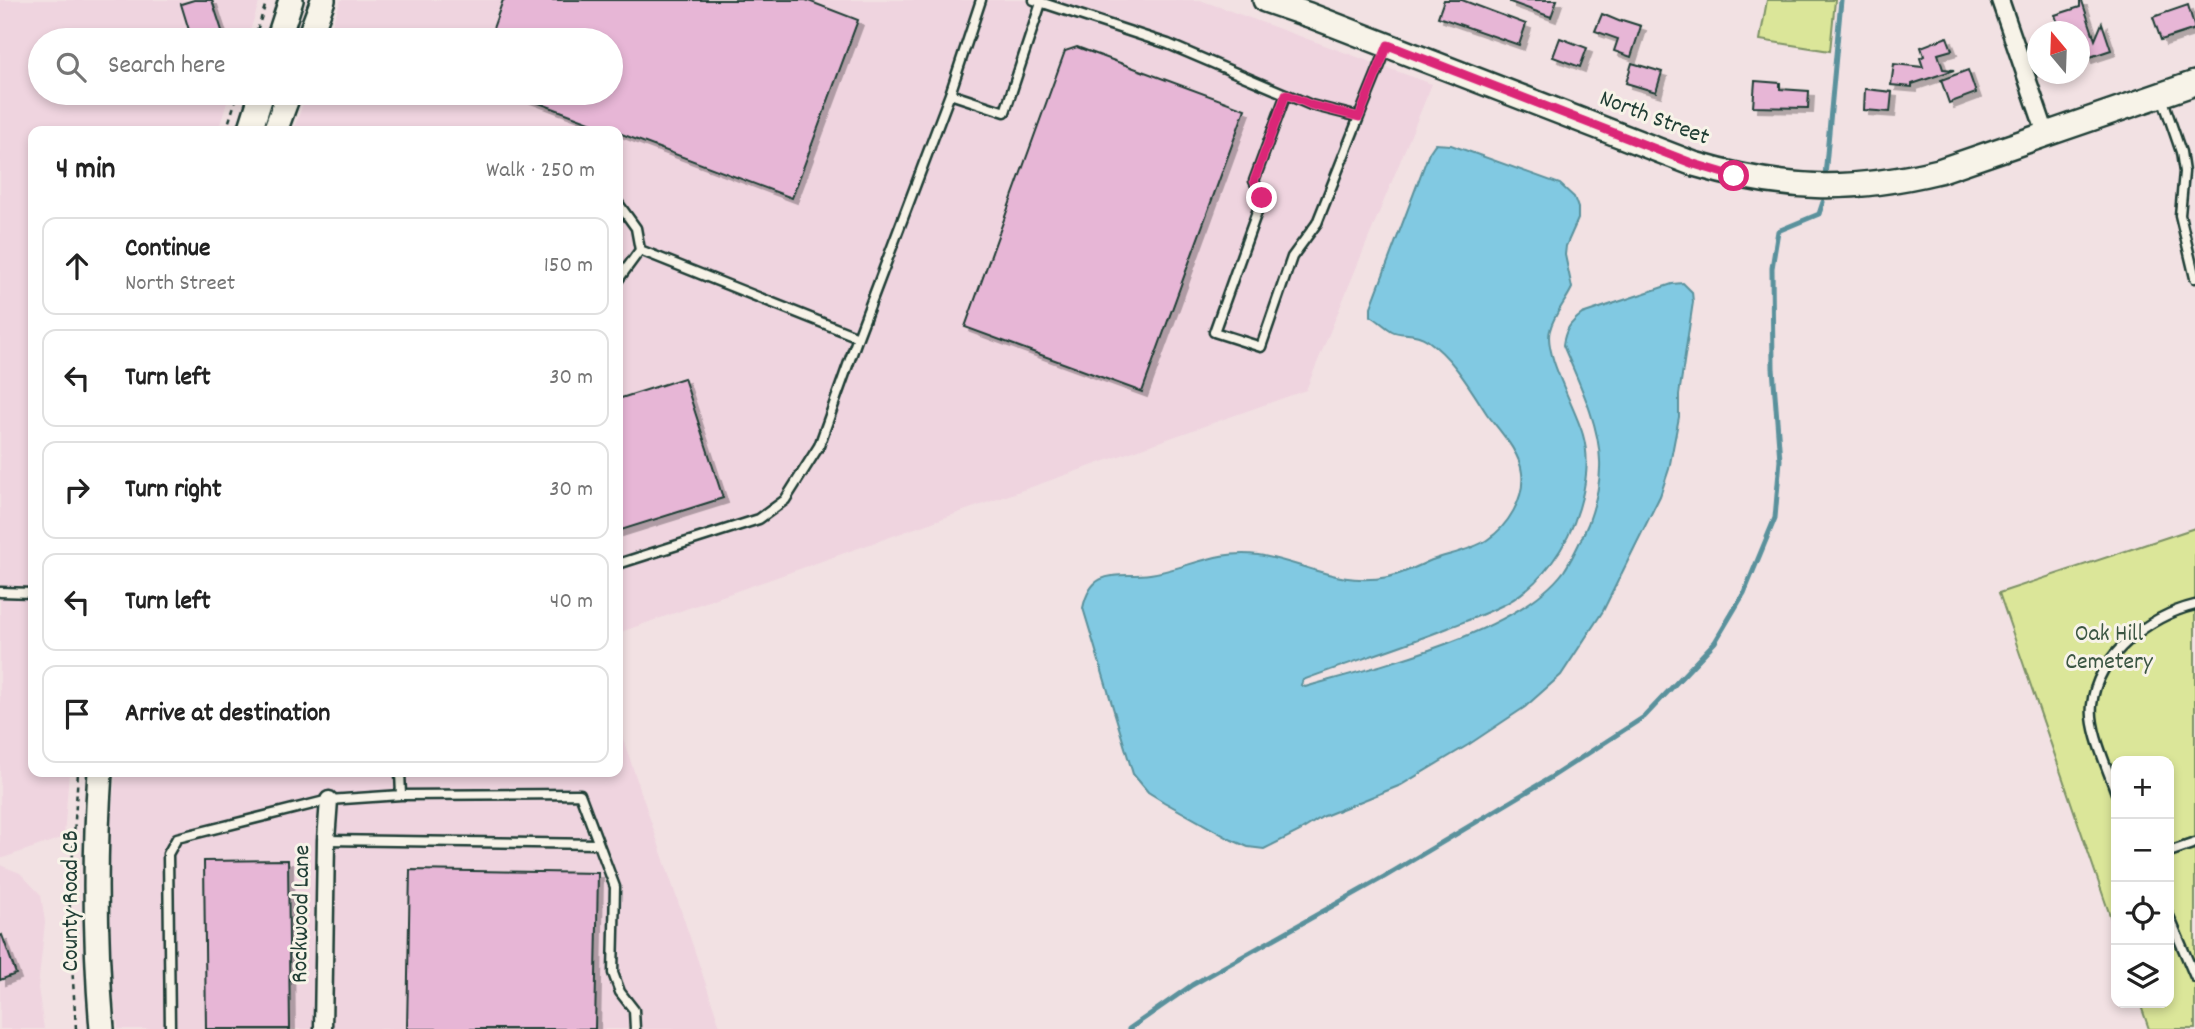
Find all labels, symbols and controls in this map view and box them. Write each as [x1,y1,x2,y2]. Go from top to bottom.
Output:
north arrow [2027,21,2090,84]
search box [28,28,623,105]
icon: search [52,48,90,86]
text: Search here [108,48,226,85]
street label: North Street [1594,83,1714,156]
text: 4 min [56,150,115,193]
text: Walk · 250 m [486,155,595,188]
route start [1718,160,1749,191]
route end [1246,182,1277,213]
text: Continue [125,231,210,268]
icon: ahead [58,247,96,285]
text: 150 m [544,250,593,283]
text: North Street [125,268,235,301]
icon: left [58,359,96,397]
text: Turn left [125,360,211,397]
text: 30 m [549,362,593,395]
icon: right [58,471,96,509]
text: Turn right [125,472,222,509]
text: 30 m [549,474,593,507]
icon: left [58,583,96,621]
text: Turn left [125,584,211,621]
text: 40 m [550,586,593,619]
park label: Oak Hill Cemetery [2065,618,2154,680]
icon: arrive [58,695,96,733]
text: Arrive at destination [125,696,330,733]
map controls [2111,756,2174,1008]
button: + [2111,756,2174,819]
button: − [2111,819,2174,882]
street label: County Road CB [55,830,89,972]
street label: Rockwood Lane [284,845,320,983]
button: locate [2111,882,2174,945]
button: layers [2111,945,2174,1008]

